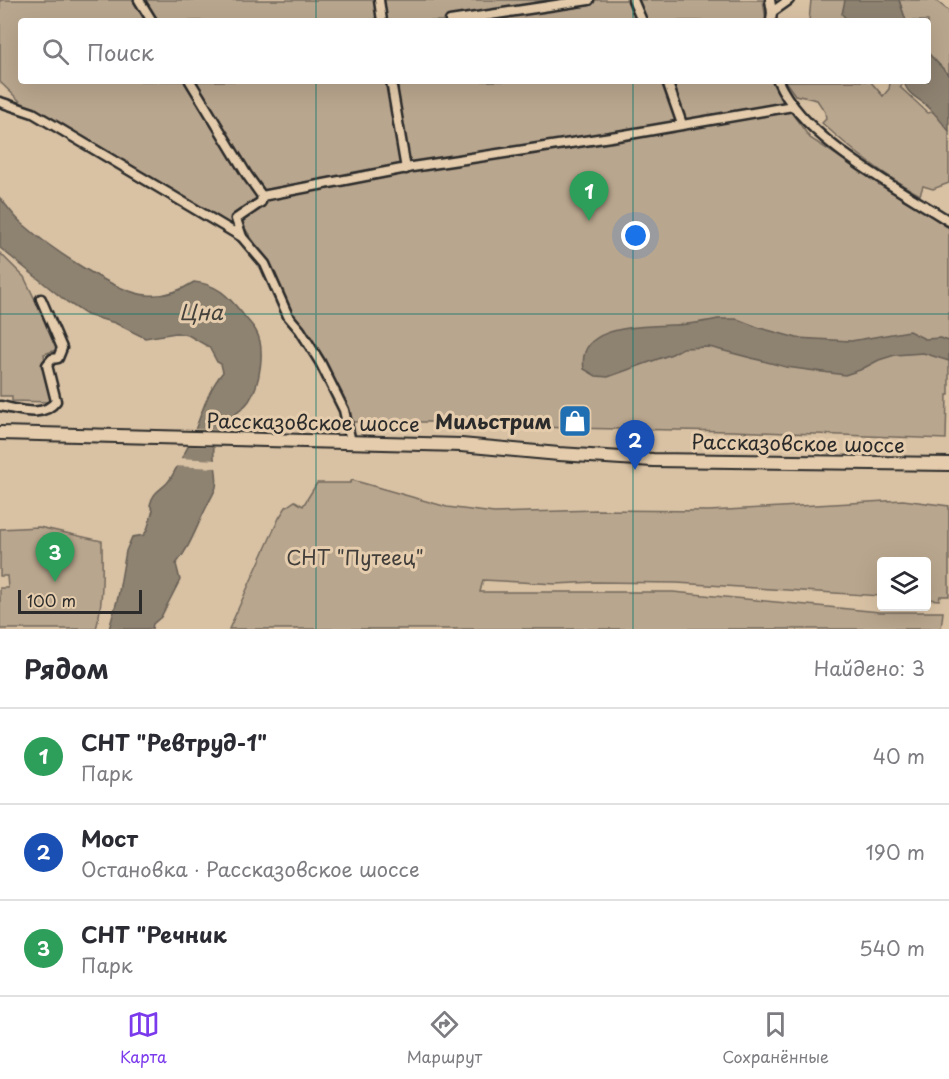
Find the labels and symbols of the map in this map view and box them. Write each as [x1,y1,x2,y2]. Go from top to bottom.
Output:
pin: 1 [570,172,608,221]
your location [621,221,650,250]
water label: Цна [179,295,224,327]
shop icon: Мильстрим [557,403,593,439]
street label: Рассказовское шоссе [206,405,420,439]
place label: Мильстрим [435,406,552,436]
pin: 2 [616,420,654,470]
street label: Рассказовское шоссе [691,426,905,460]
pin: 3 [36,532,74,582]
park label: СНТ "Путеец" [286,542,424,572]
scale bar [18,587,142,614]

